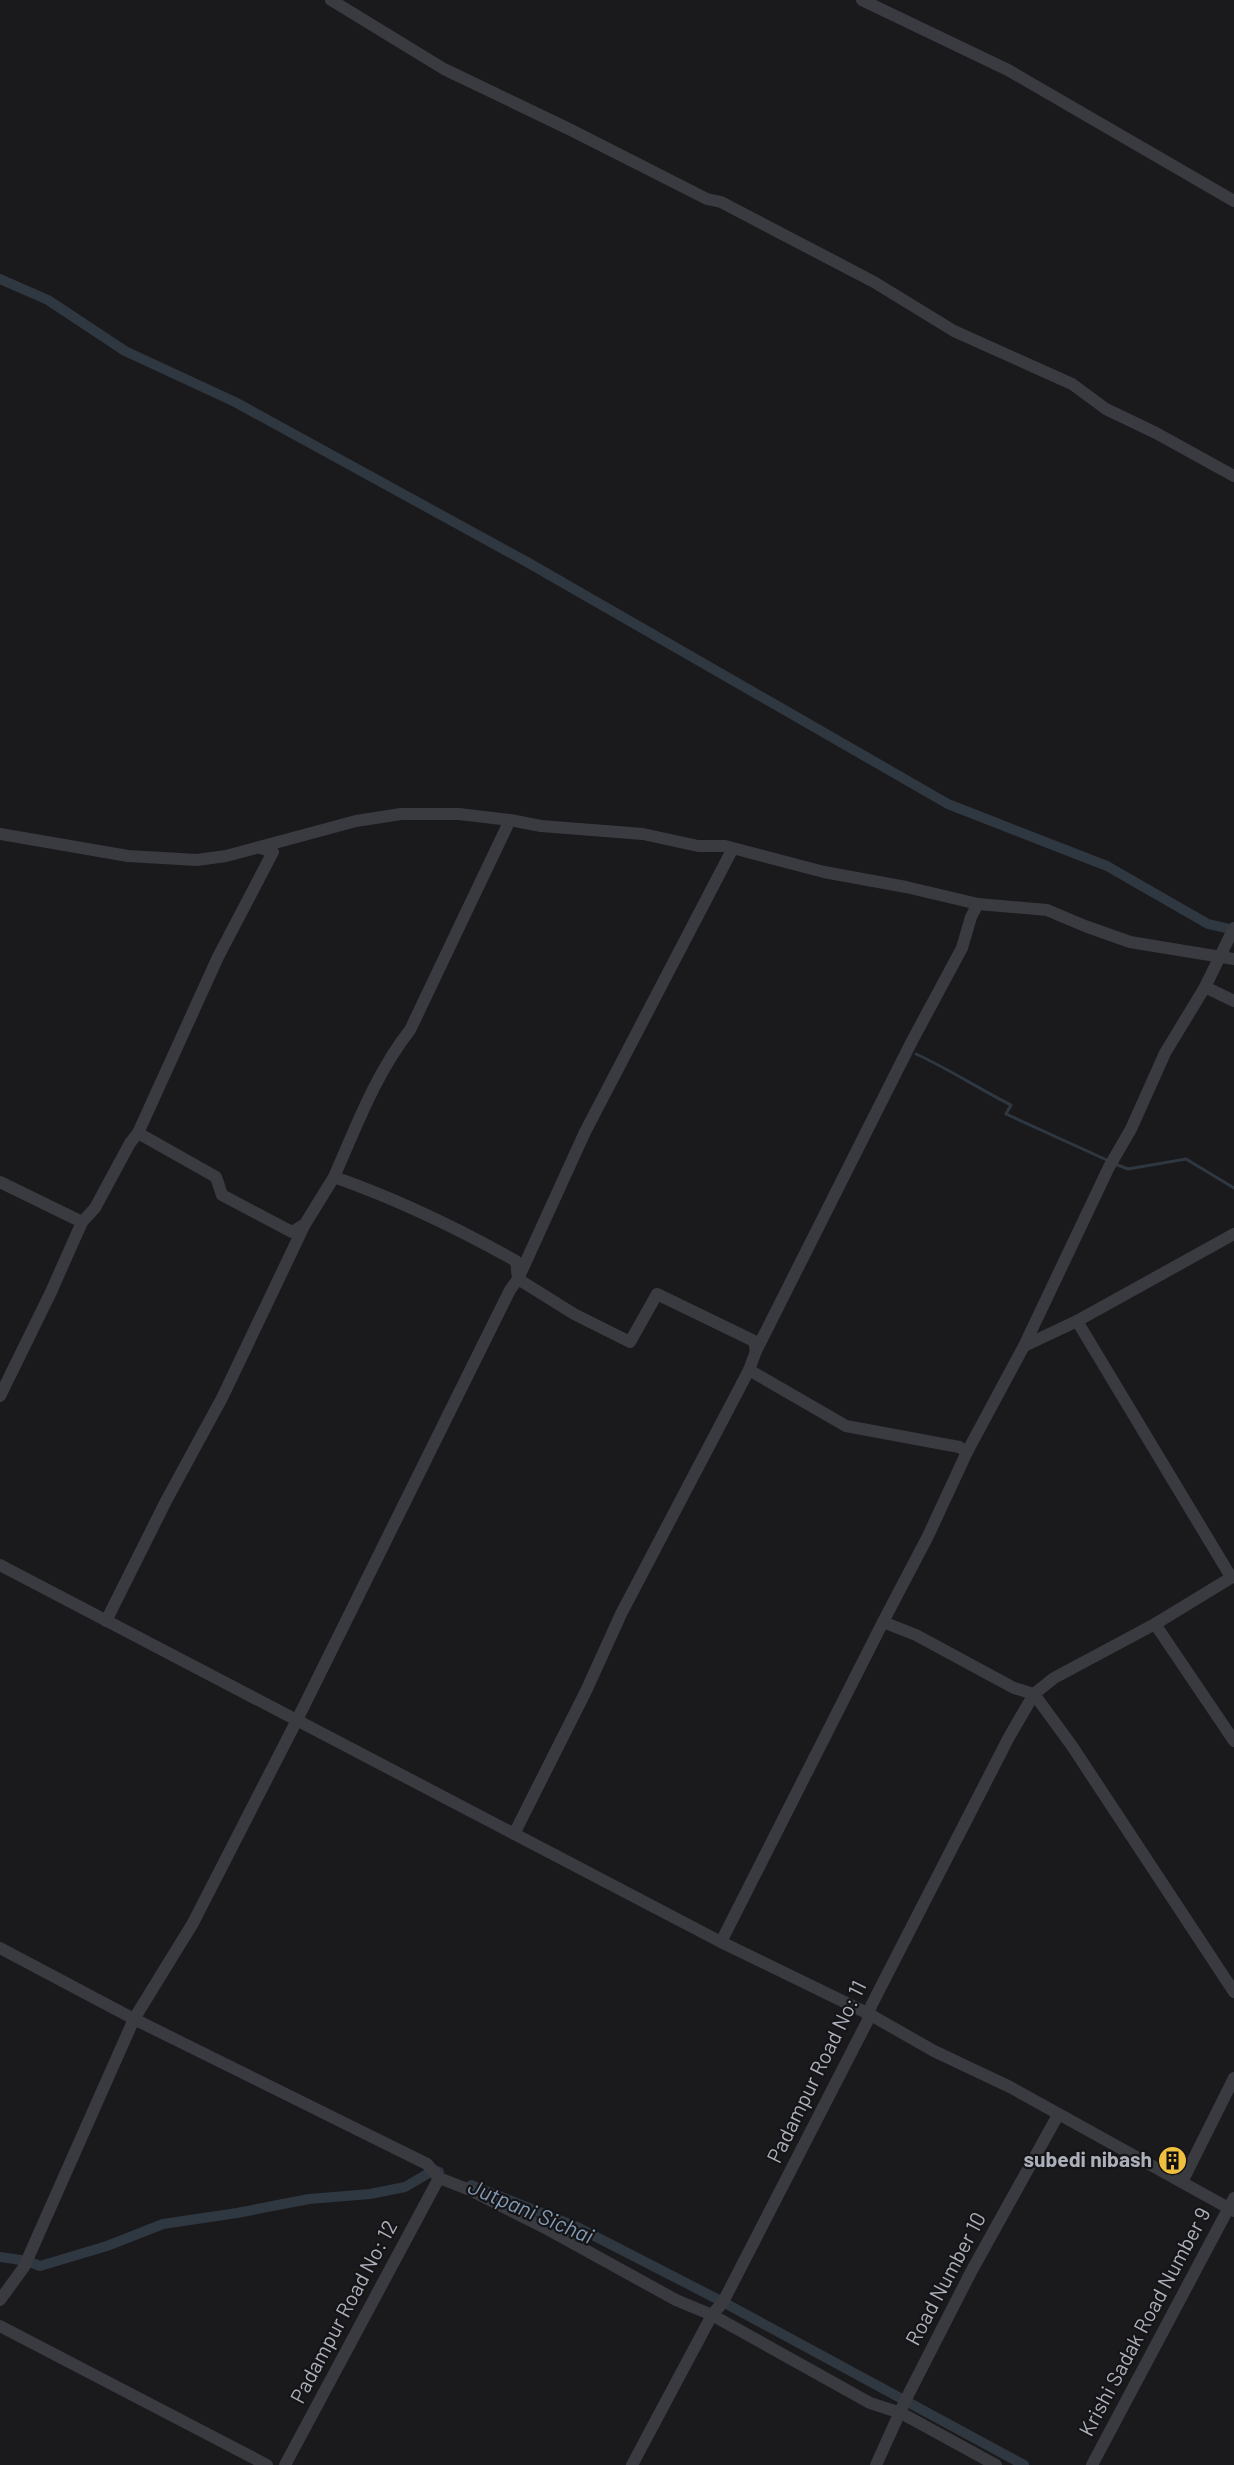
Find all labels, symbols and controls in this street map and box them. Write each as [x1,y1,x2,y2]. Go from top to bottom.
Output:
street label: Padampur Road No: 11 [761,1976,871,2167]
building icon: subedi nibash [1157,2144,1189,2176]
place label: subedi nibash [1023,2146,1152,2171]
water label: Jutpani Sichai [465,2172,599,2248]
street label: Krishi Sadak Road Number 9 [1073,2203,1215,2440]
street label: Road Number 10 [899,2208,990,2349]
street label: Padampur Road No: 12 [284,2216,401,2407]

